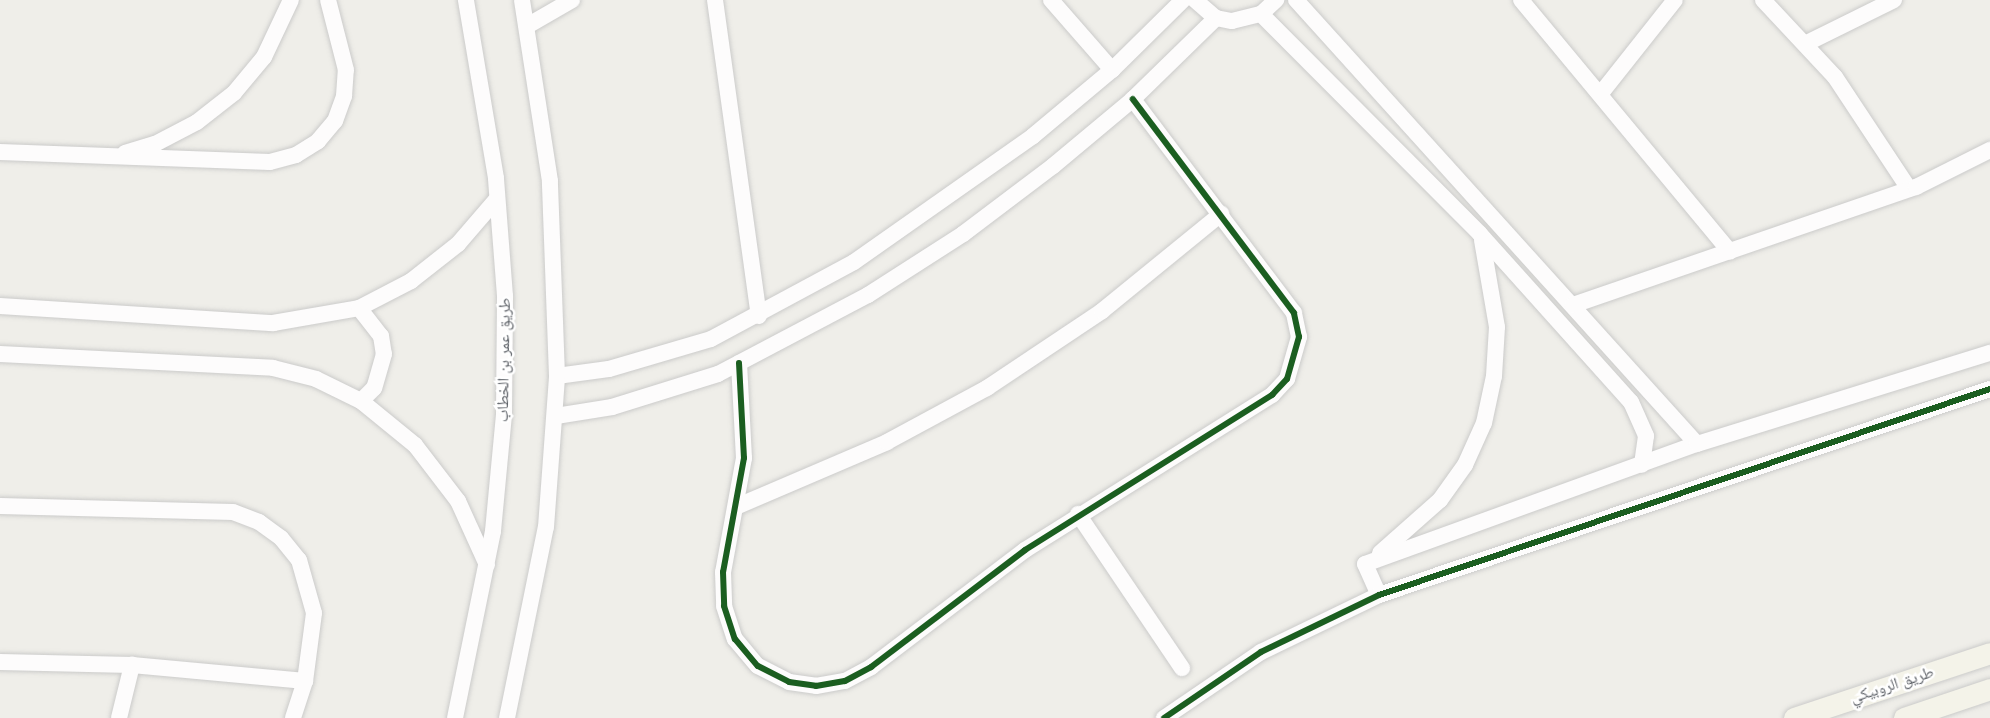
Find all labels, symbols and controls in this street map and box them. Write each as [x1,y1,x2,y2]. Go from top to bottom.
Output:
street label: طريق عمر بن الخطاب [493,298,515,422]
street label: طريق الروبيكي [1848,662,1936,708]

